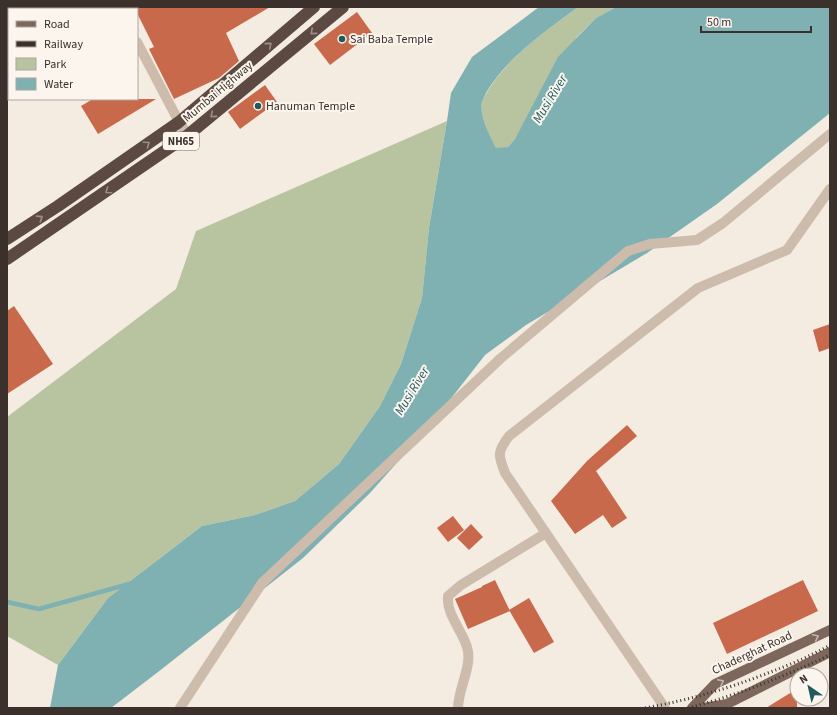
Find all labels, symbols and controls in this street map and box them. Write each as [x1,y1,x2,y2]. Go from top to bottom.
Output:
legend [8,8,138,100]
scale bar [701,8,811,34]
text: 50 m [707,14,731,31]
text: Road [44,16,70,33]
one-way arrow [310,27,317,34]
place label: Sai Baba Temple [350,31,433,48]
marker: Sai Baba Temple [337,34,347,44]
text: Railway [44,36,83,53]
one-way arrow [264,42,272,49]
text: Park [44,56,66,73]
street label: Mumbai Highway [179,57,257,126]
water label: Musi River [528,71,572,127]
text: Water [44,76,74,93]
place label: Hanuman Temple [266,98,355,115]
marker: Hanuman Temple [253,101,263,111]
one-way arrow [210,110,217,117]
road number: NH65 [163,132,199,150]
one-way arrow [142,142,149,149]
one-way arrow [105,186,112,193]
one-way arrow [36,215,43,223]
water label: Musi River [390,363,434,419]
street label: Chaderghat Road [709,627,795,679]
one-way arrow [811,634,819,642]
north arrow [789,667,829,707]
text: N [796,671,811,687]
one-way arrow [716,679,724,687]

